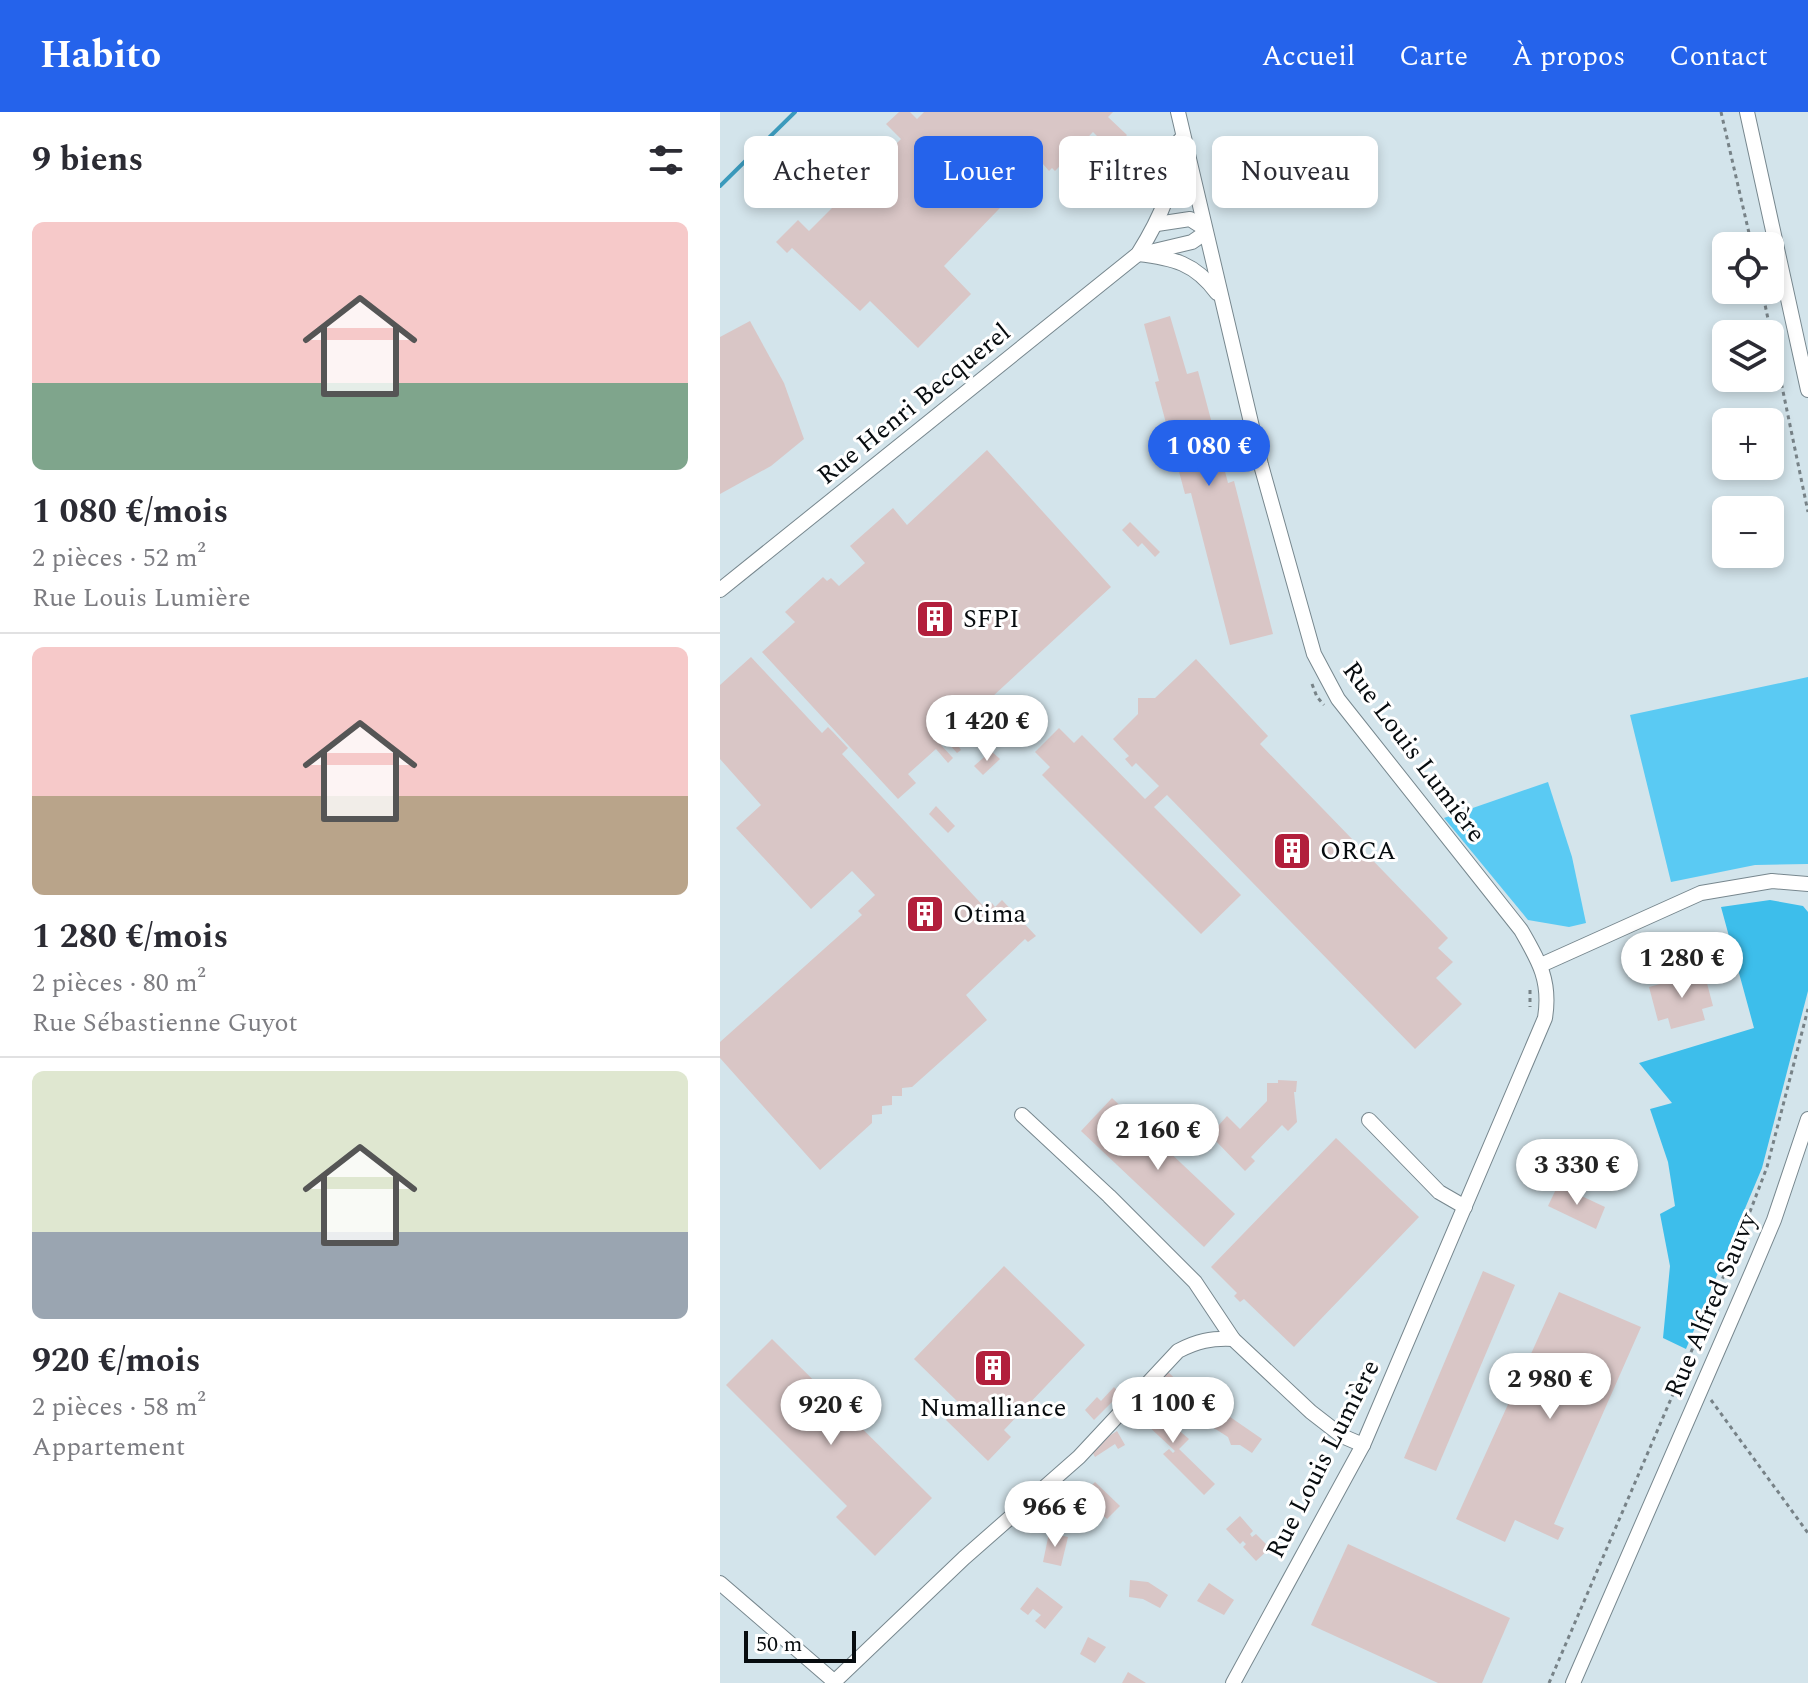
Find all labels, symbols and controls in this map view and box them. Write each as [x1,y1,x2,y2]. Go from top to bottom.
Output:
text: Habito [40,27,161,85]
text: Accueil [1262,35,1355,78]
text: Carte [1399,35,1468,78]
text: À propos [1512,35,1625,78]
text: Contact [1669,35,1768,78]
text: 9 biens [32,134,143,186]
chip: Acheter [744,136,898,208]
chip: Louer [914,136,1043,208]
chip: Filtres [1059,136,1196,208]
chip: Nouveau [1212,136,1378,208]
icon: filters [644,138,688,182]
map controls [1712,232,1784,568]
button: locate [1712,232,1784,304]
icon: home [288,274,432,418]
street label: Rue Henri Becquerel [808,313,1020,495]
button: layers [1712,320,1784,392]
button: + [1712,408,1784,480]
pin: 1 080 € [1135,420,1283,488]
text: 1 080 € [1166,426,1252,466]
text: 1 080 €/mois [32,486,228,538]
button: − [1712,496,1784,568]
text: 2 pièces · 52 m² [32,538,206,578]
text: Rue Louis Lumière [32,578,251,618]
building icon: SFPI [914,598,956,640]
place label: SFPI [963,599,1020,639]
street label: Rue Louis Lumière [1332,653,1496,851]
pin: 1 420 € [913,695,1061,763]
icon: home [288,699,432,843]
text: 1 420 € [944,701,1030,741]
building icon: ORCA [1271,830,1313,872]
place label: ORCA [1320,831,1396,871]
building icon: Otima [904,893,946,935]
place label: Otima [953,894,1027,934]
text: 1 280 €/mois [32,911,228,963]
pin: 1 280 € [1608,932,1756,1000]
text: 1 280 € [1639,938,1725,978]
text: 2 pièces · 80 m² [32,963,206,1003]
text: Rue Sébastienne Guyot [32,1003,298,1043]
pin: 2 160 € [1084,1104,1232,1172]
text: 2 160 € [1115,1110,1201,1150]
icon: home [288,1123,432,1267]
pin: 3 330 € [1503,1139,1651,1207]
text: 3 330 € [1534,1145,1620,1185]
street label: Rue Alfred Sauvy [1654,1205,1769,1404]
text: 920 €/mois [32,1335,201,1387]
building icon: Numalliance [972,1347,1014,1389]
street label: Rue Louis Lumière [1256,1353,1390,1565]
pin: 2 980 € [1476,1353,1624,1421]
text: 2 980 € [1507,1359,1593,1399]
pin: 1 100 € [1099,1377,1247,1445]
pin: 920 € [775,1379,887,1447]
text: 1 100 € [1130,1383,1216,1423]
text: 920 € [799,1385,863,1425]
text: 2 pièces · 58 m² [32,1387,206,1427]
place label: Numalliance [920,1388,1066,1428]
text: Appartement [32,1427,185,1467]
pin: 966 € [999,1481,1111,1549]
text: 966 € [1023,1487,1087,1527]
scale bar [744,1627,856,1663]
text: 50 m [756,1628,802,1661]

